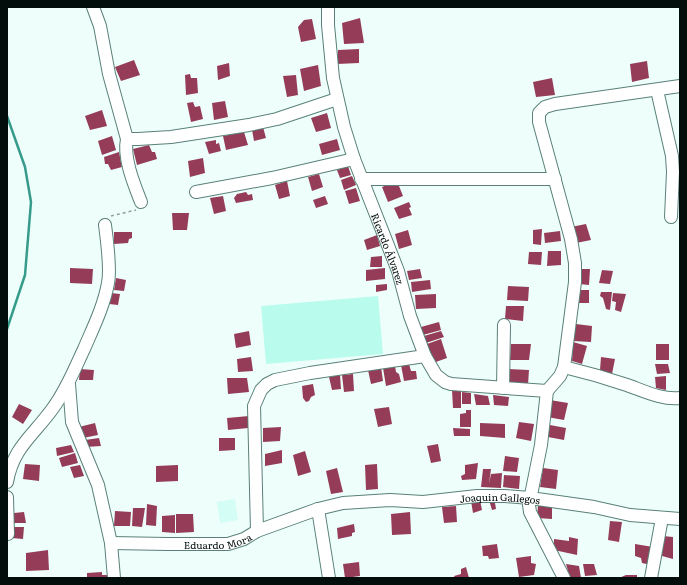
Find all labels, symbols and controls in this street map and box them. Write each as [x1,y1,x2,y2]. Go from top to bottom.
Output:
street label: Ricardo Álvarez [368,210,409,286]
street label: Joaquin Gallegos [459,489,542,507]
street label: Eduardo Mora [184,528,255,552]

